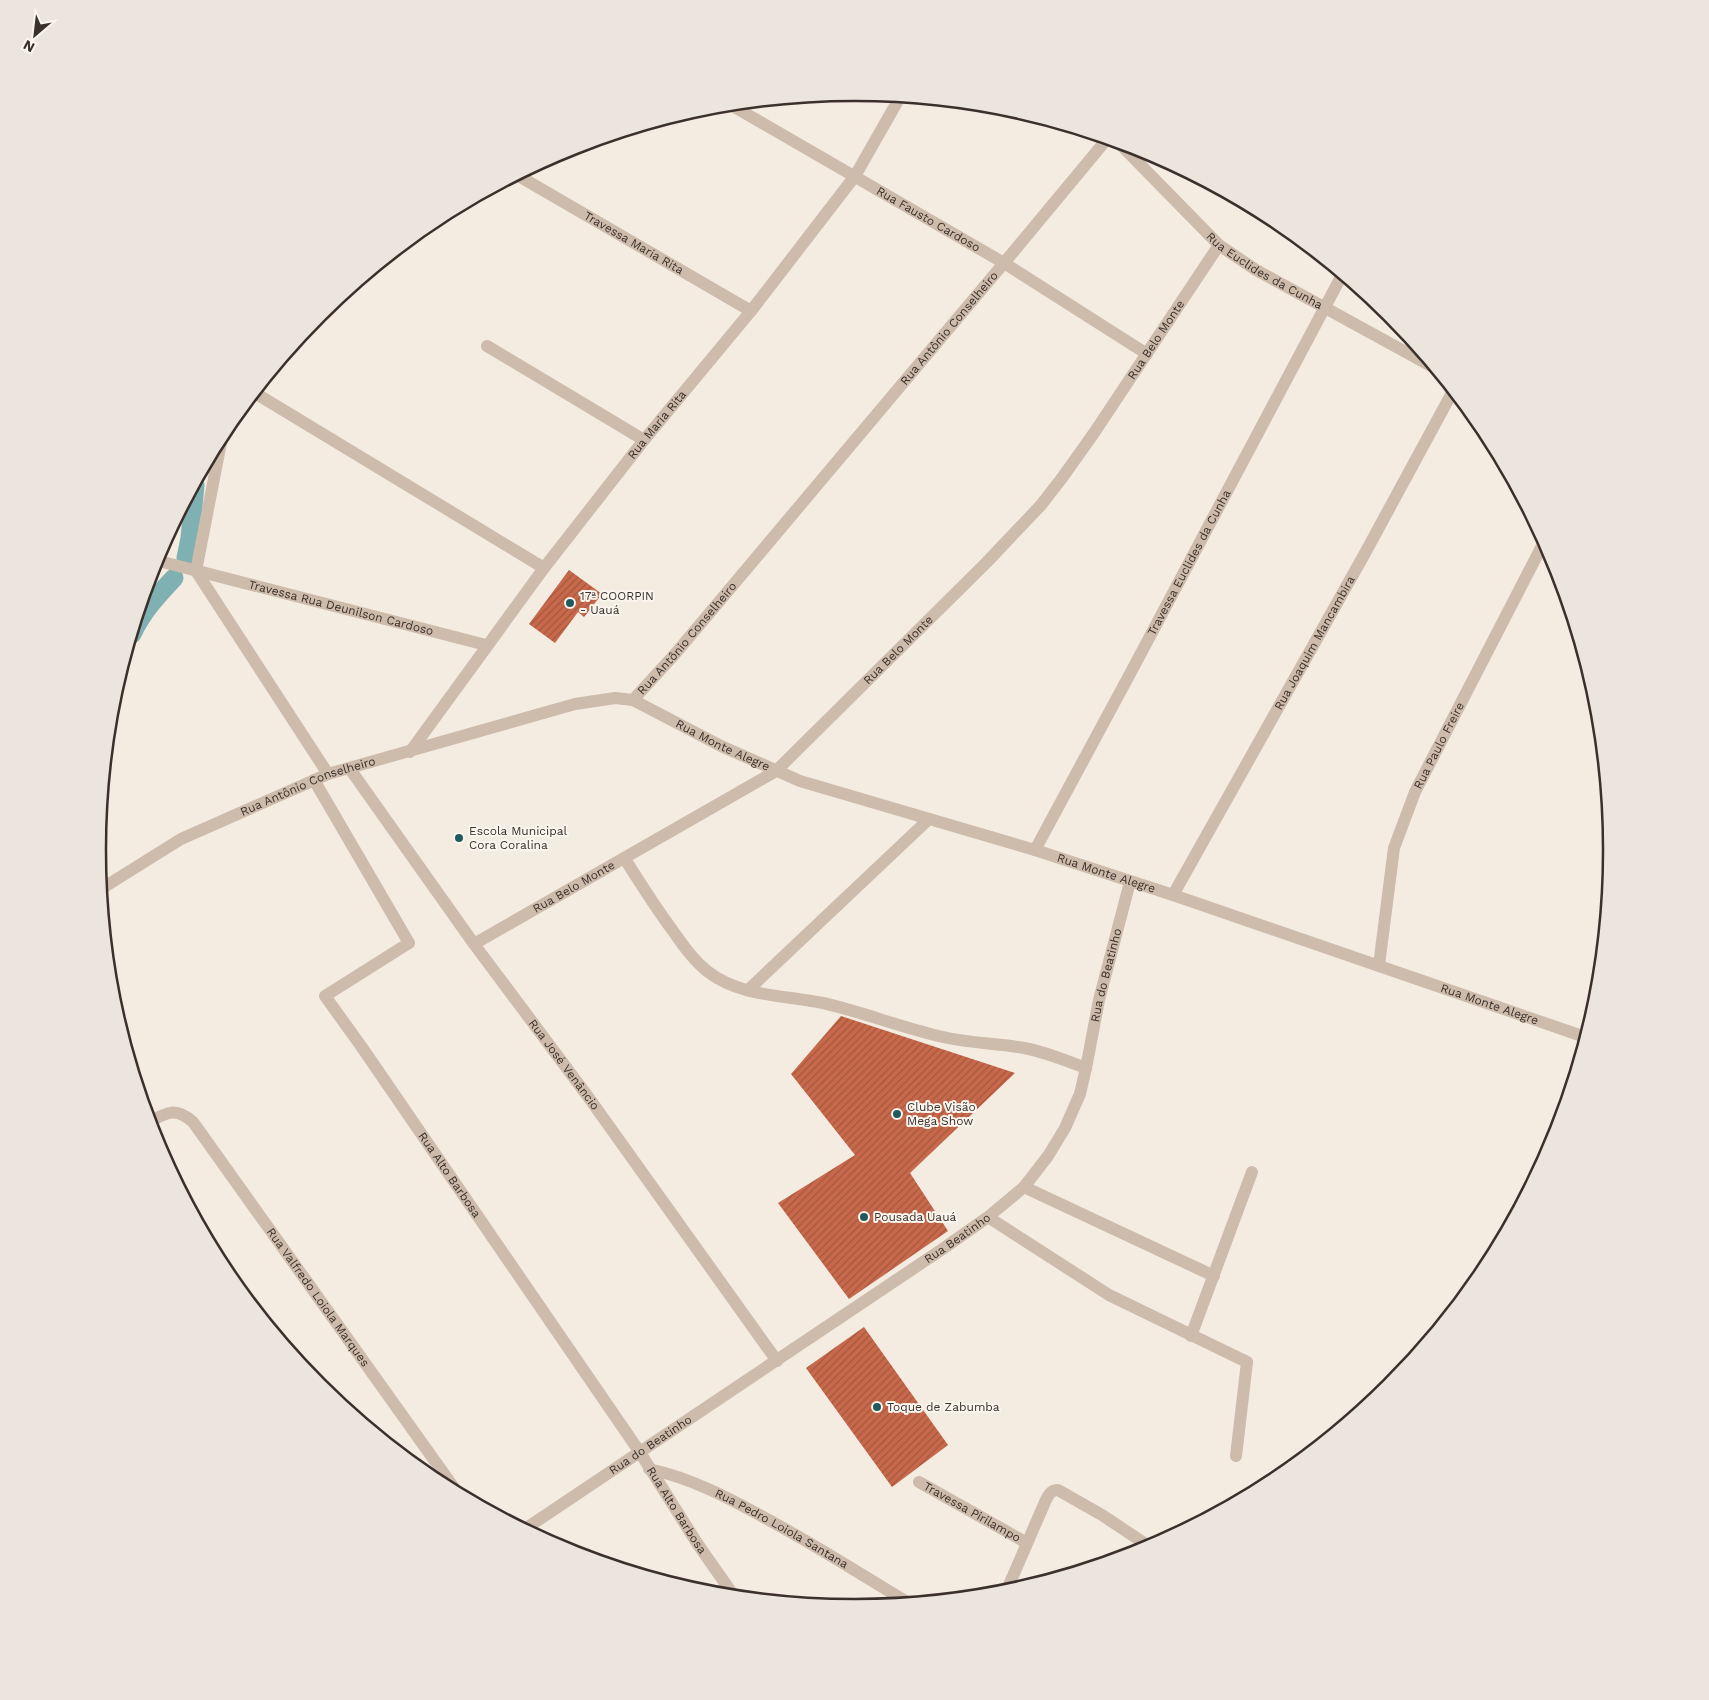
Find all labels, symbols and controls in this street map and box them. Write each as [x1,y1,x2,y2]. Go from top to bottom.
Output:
north arrow [10,10,60,60]
text: N [21,37,37,56]
street label: Rua Fausto Cardoso [874,184,983,255]
street label: Travessa Maria Rita [581,208,686,277]
street label: Rua Euclides da Cunha [1203,229,1325,312]
street label: Rua Antônio Conselheiro [897,269,1001,388]
street label: Rua Belo Monte [1125,297,1187,382]
street label: Rua Maria Rita [625,387,689,462]
street label: Travessa Euclides da Cunha [1145,487,1234,638]
street label: Rua Joaquim Mancambira [1271,573,1358,713]
street label: Travessa Rua Deunilson Cardoso [247,577,435,638]
street label: Rua Antônio Conselheiro [635,579,739,697]
place label: 17ª COORPIN - Uauá [580,589,654,617]
marker: 17ª COORPIN - Uauá [564,597,576,609]
street label: Rua Belo Monte [860,612,936,687]
street label: Rua Paulo Freire [1411,700,1467,791]
street label: Rua Monte Alegre [673,717,772,774]
street label: Rua Antônio Conselheiro [238,754,377,819]
place label: Escola Municipal Cora Coralina [469,824,568,852]
marker: Escola Municipal Cora Coralina [453,832,465,844]
street label: Rua Monte Alegre [1055,851,1157,896]
street label: Rua Belo Monte [530,858,617,916]
street label: Rua do Beatinho [1088,927,1125,1023]
street label: Rua Monte Alegre [1439,981,1541,1028]
street label: Rua José Venâncio [526,1017,602,1113]
place label: Clube Visão Mega Show [907,1100,976,1128]
marker: Clube Visão Mega Show [891,1108,903,1120]
street label: Rua Alto Barbosa [415,1130,484,1221]
place label: Pousada Uauá [874,1210,957,1224]
street label: Rua Beatinho [922,1210,993,1266]
marker: Pousada Uauá [858,1211,870,1223]
street label: Rua Valfredo Loiola Marques [264,1225,372,1369]
place label: Toque de Zabumba [887,1400,1000,1414]
marker: Toque de Zabumba [871,1401,883,1413]
street label: Rua do Beatinho [606,1412,694,1478]
street label: Rua Alto Barbosa [644,1464,710,1557]
street label: Travessa Pirilampo [921,1479,1023,1545]
street label: Rua Pedro Loiola Santana [713,1486,851,1572]

